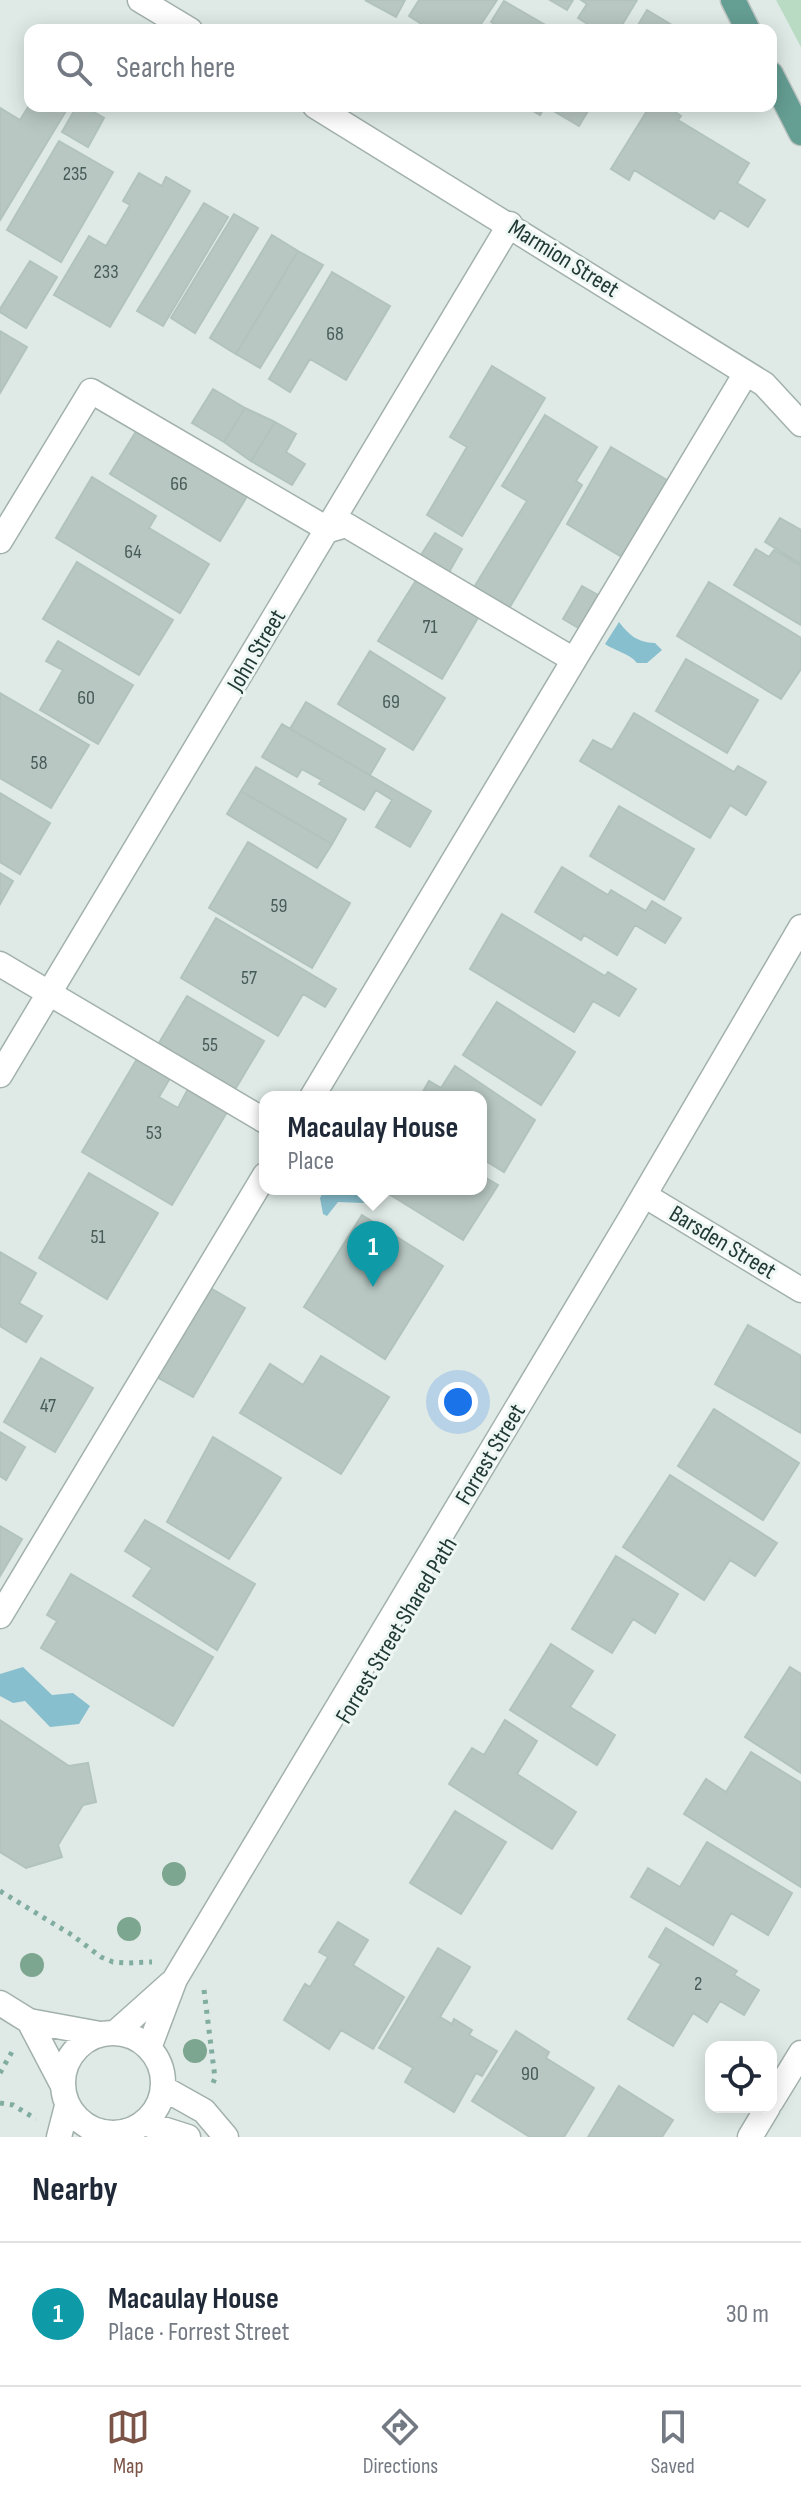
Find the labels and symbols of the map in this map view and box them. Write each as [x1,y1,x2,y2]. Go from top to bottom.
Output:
house number: 235 [63,162,87,186]
street label: Marmion Street [503,213,624,304]
house number: 233 [93,260,119,284]
house number: 68 [326,322,344,346]
house number: 66 [170,472,188,496]
house number: 64 [124,540,142,564]
street label: John Street [220,604,292,697]
house number: 71 [422,615,438,639]
house number: 60 [77,686,95,710]
house number: 69 [382,690,400,714]
house number: 58 [31,751,47,775]
house number: 59 [271,894,287,918]
house number: 57 [241,966,257,990]
house number: 55 [202,1033,218,1057]
house number: 53 [146,1121,162,1145]
street label: Barsden Street [664,1199,781,1286]
pin: 1 [347,1221,399,1287]
house number: 51 [90,1225,106,1249]
your location [438,1382,478,1422]
house number: 47 [40,1394,56,1418]
street label: Forrest Street [449,1399,532,1510]
street label: Forrest Street Shared Path [329,1532,464,1729]
house number: 2 [694,1972,702,1996]
house number: 90 [521,2062,539,2086]

